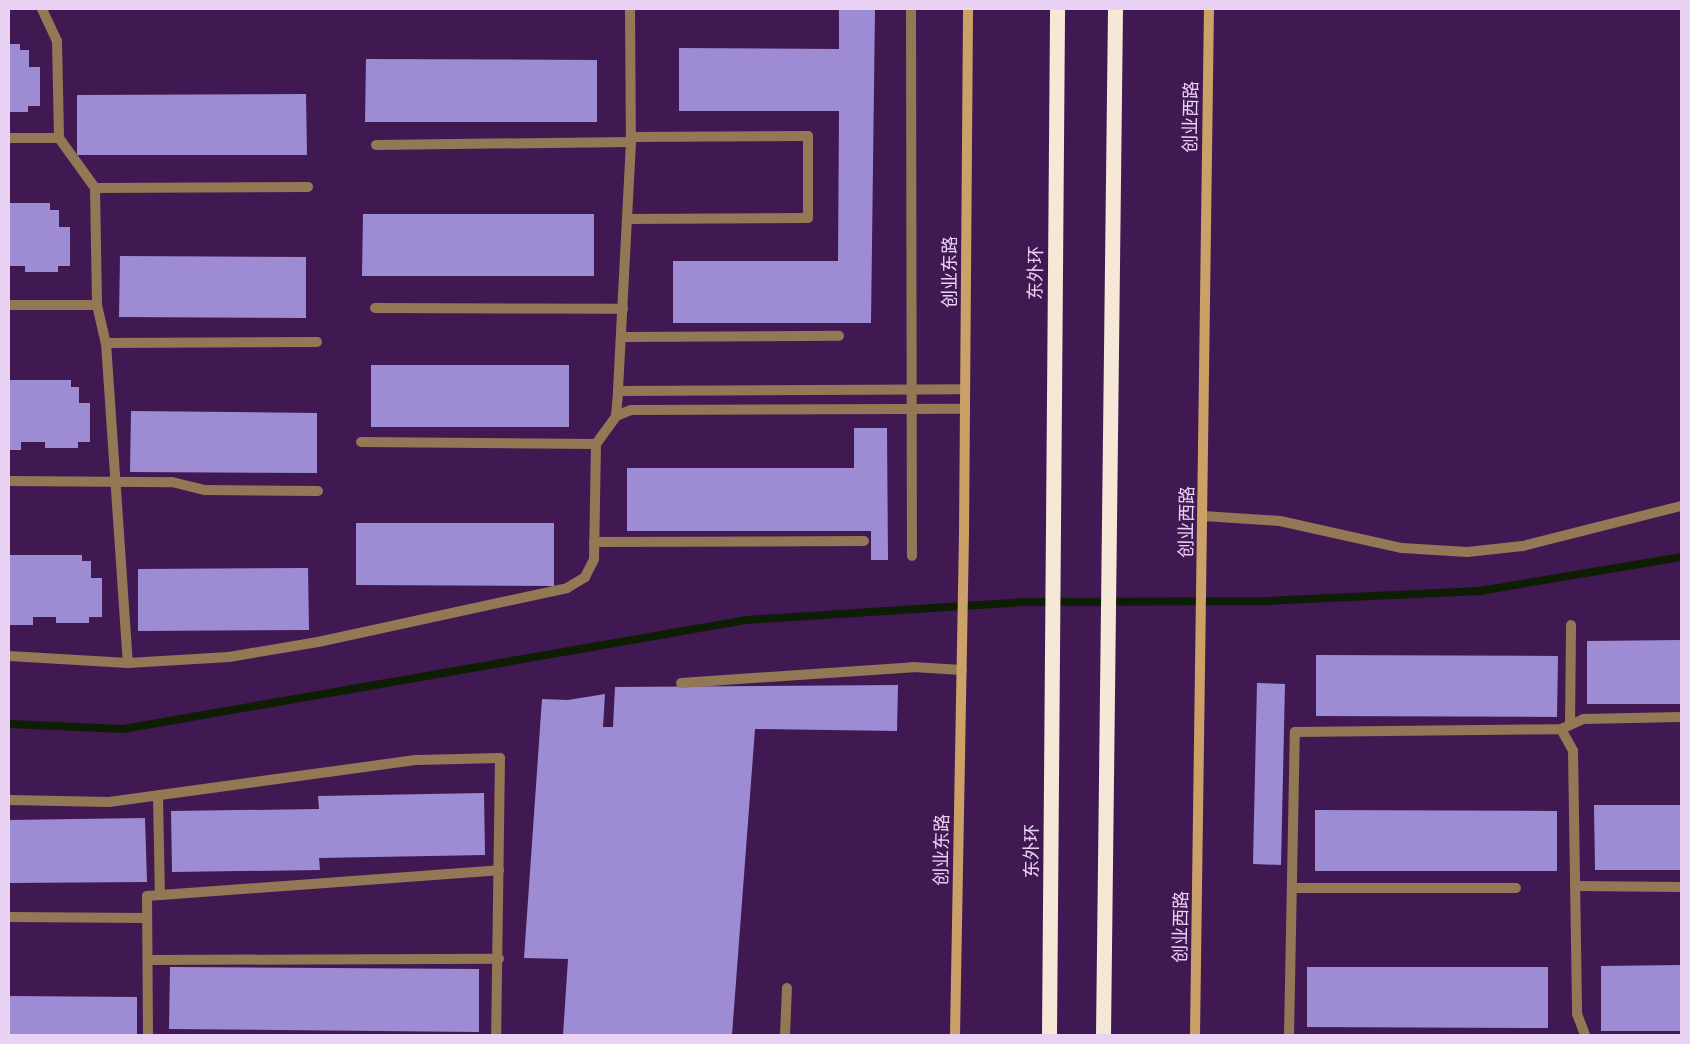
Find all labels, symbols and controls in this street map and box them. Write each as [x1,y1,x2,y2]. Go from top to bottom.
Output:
street label: 创业西路 [1180,81,1202,153]
street label: 创业东路 [939,236,961,308]
street label: 东外环 [1025,246,1047,300]
street label: 创业西路 [1176,486,1198,558]
street label: 创业东路 [931,814,953,886]
street label: 东外环 [1021,824,1043,878]
street label: 创业西路 [1170,891,1192,963]

